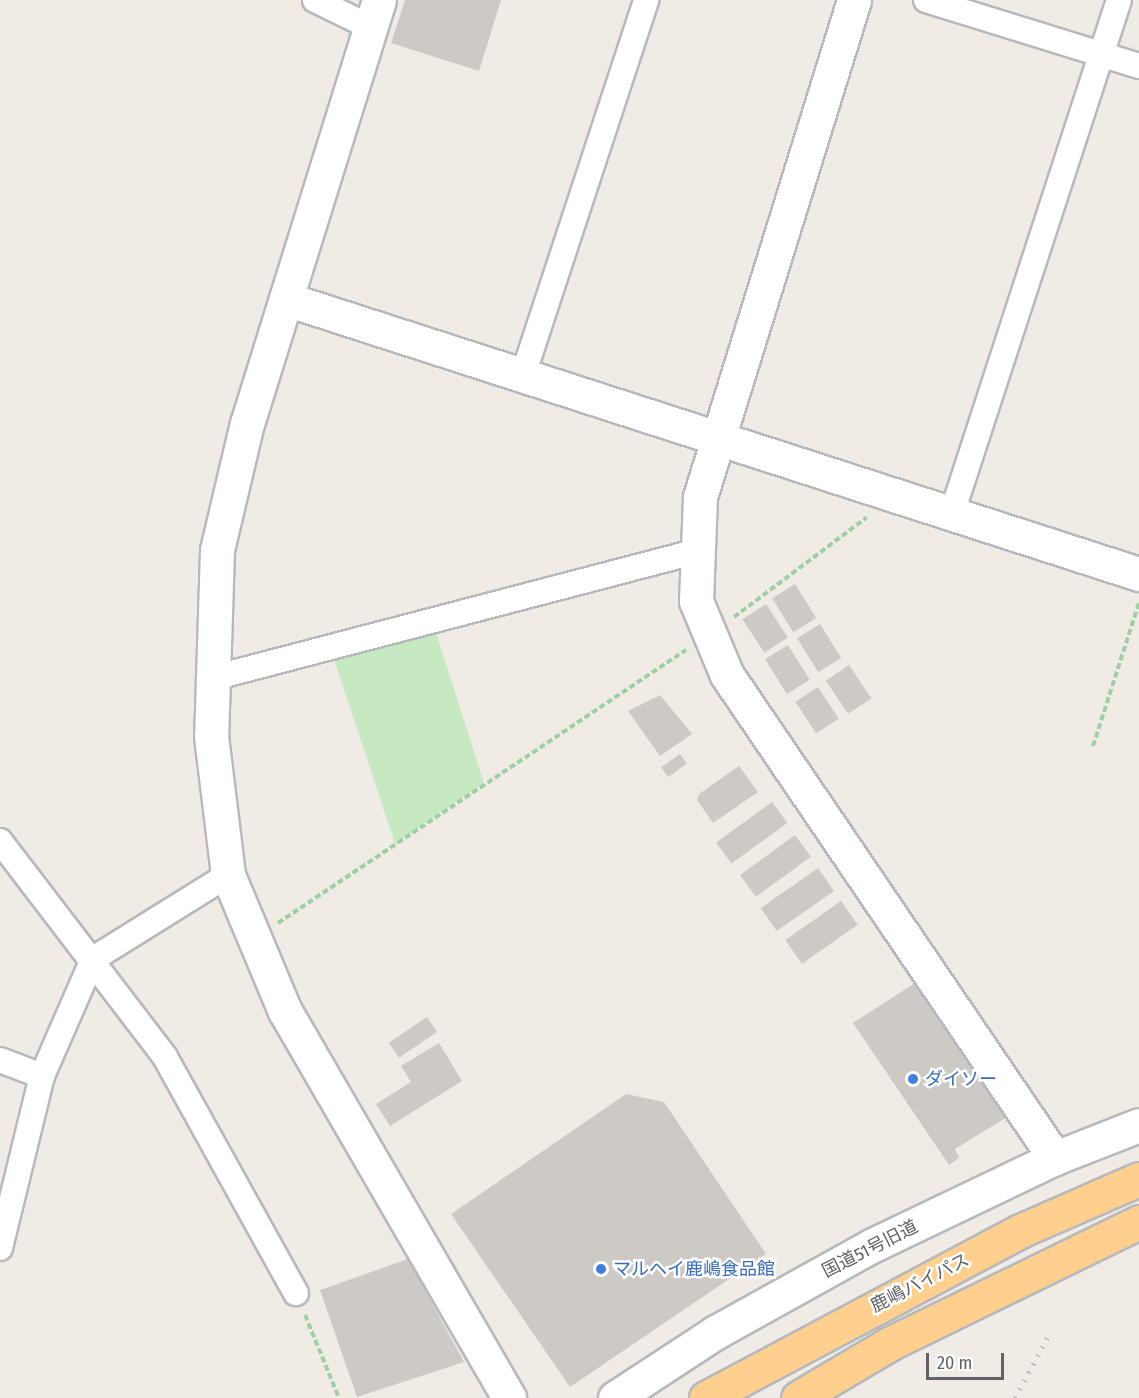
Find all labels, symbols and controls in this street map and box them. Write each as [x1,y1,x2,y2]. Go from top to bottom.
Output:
place label: ダイソー [925,1068,997,1090]
marker: ダイソー [906,1072,920,1086]
street label: 国道51号旧道 [819,1216,921,1282]
street label: 鹿嶋バイパス [867,1249,973,1317]
place label: マルヘイ鹿嶋食品館 [613,1258,775,1280]
marker: マルヘイ鹿嶋食品館 [594,1262,608,1276]
scale bar [929,1341,1007,1379]
text: 20 m [937,1352,972,1374]

